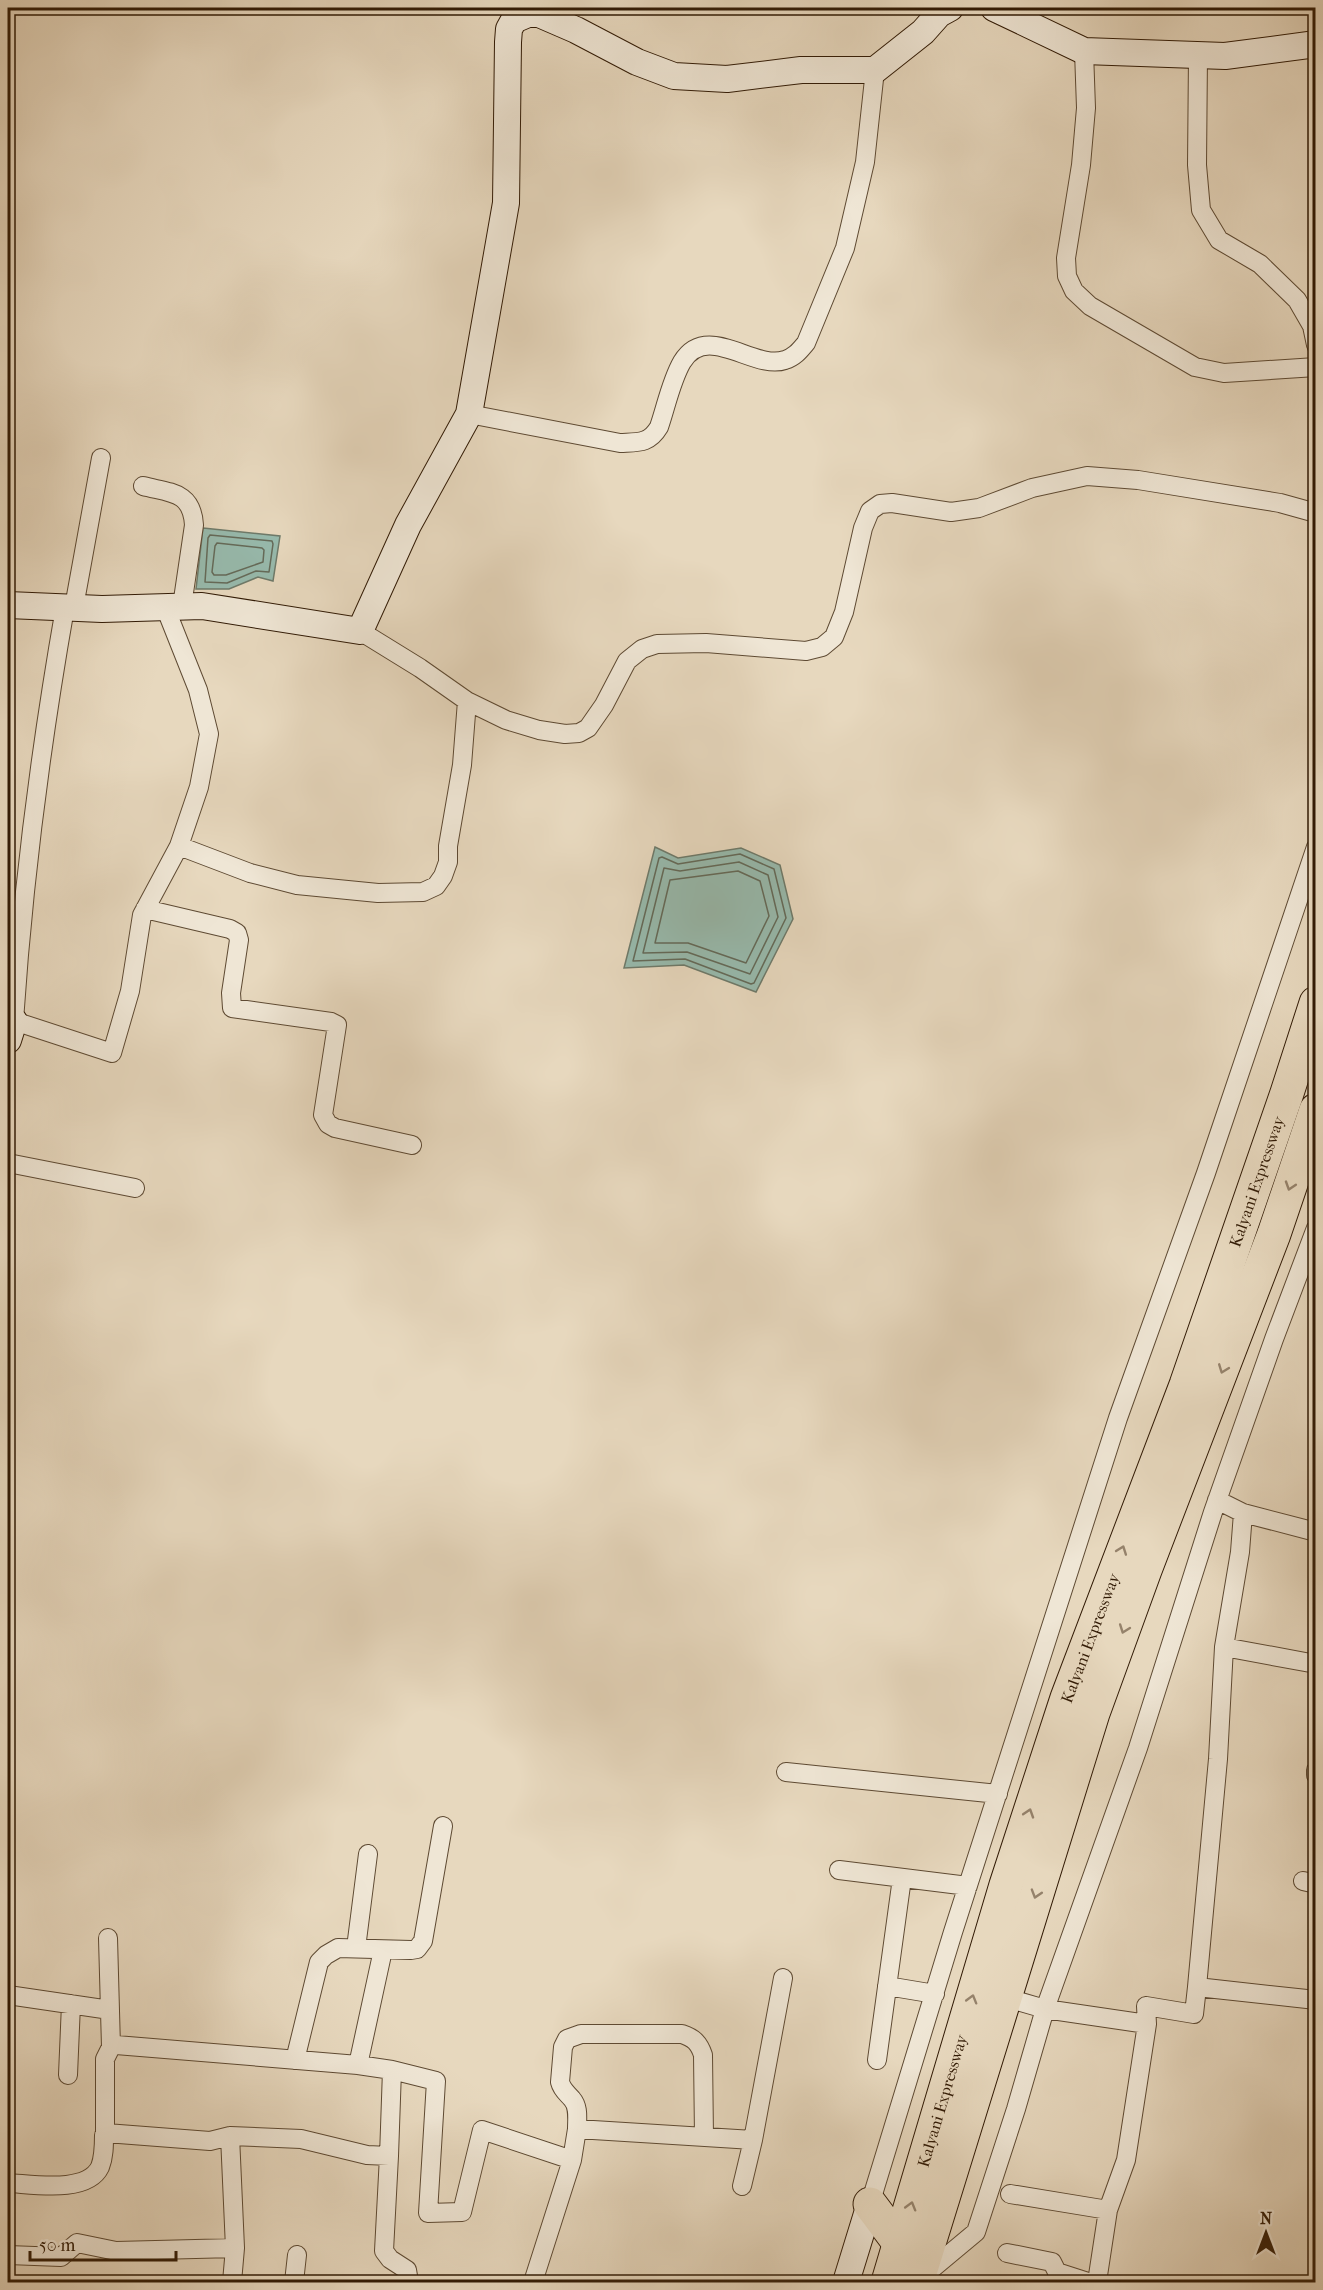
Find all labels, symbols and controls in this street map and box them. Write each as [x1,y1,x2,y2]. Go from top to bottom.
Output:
street label: Kalyani Expressway [1225,1113,1288,1249]
one-way arrow [1285,1180,1298,1190]
one-way arrow [1218,1363,1231,1373]
one-way arrow [1115,1545,1127,1556]
street label: Kalyani Expressway [1057,1570,1123,1706]
one-way arrow [1118,1623,1131,1634]
one-way arrow [1022,1808,1034,1819]
one-way arrow [1031,1888,1043,1899]
one-way arrow [965,1994,977,2005]
street label: Kalyani Expressway [913,2032,971,2169]
one-way arrow [904,2202,916,2212]
north arrow [1236,2203,1296,2263]
text: N [1260,2209,1273,2228]
scale bar [30,2224,176,2262]
text: 50 m [39,2235,76,2256]

